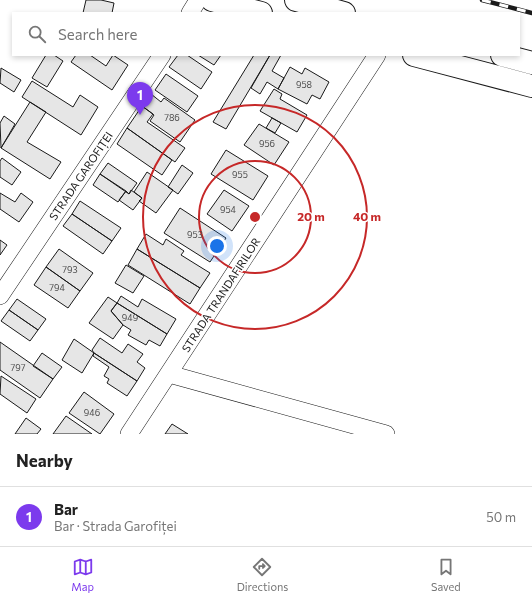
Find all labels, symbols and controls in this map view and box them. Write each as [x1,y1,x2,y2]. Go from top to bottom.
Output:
search box [12,12,520,56]
icon: search [26,23,48,45]
text: Search here [58,25,137,43]
house number: 958 [296,79,312,90]
pin: 1 [127,82,153,115]
house number: 786 [164,112,180,123]
street label: STRADA GAROFIȚEI [46,129,117,223]
house number: 956 [259,138,275,149]
house number: 955 [232,169,248,180]
house number: 954 [220,204,237,215]
text: 20 m [297,209,325,223]
text: 40 m [353,209,381,223]
centre of rings [248,210,262,224]
house number: 953 [187,229,203,240]
street label: STRADA TRANDAFIRILOR [179,235,263,354]
your location [207,236,227,256]
house number: 793 [62,264,78,275]
house number: 794 [49,282,65,293]
house number: 949 [122,312,138,323]
house number: 797 [11,362,26,373]
house number: 946 [84,407,100,418]
text: Nearby [16,450,73,471]
text: Bar [54,500,78,518]
text: 1 [26,509,32,525]
text: 50 m [486,509,516,525]
text: Bar · Strada Garofiței [54,518,177,534]
tab: Map [71,556,94,593]
tab: Directions [237,556,288,593]
tab: Saved [431,556,461,593]

